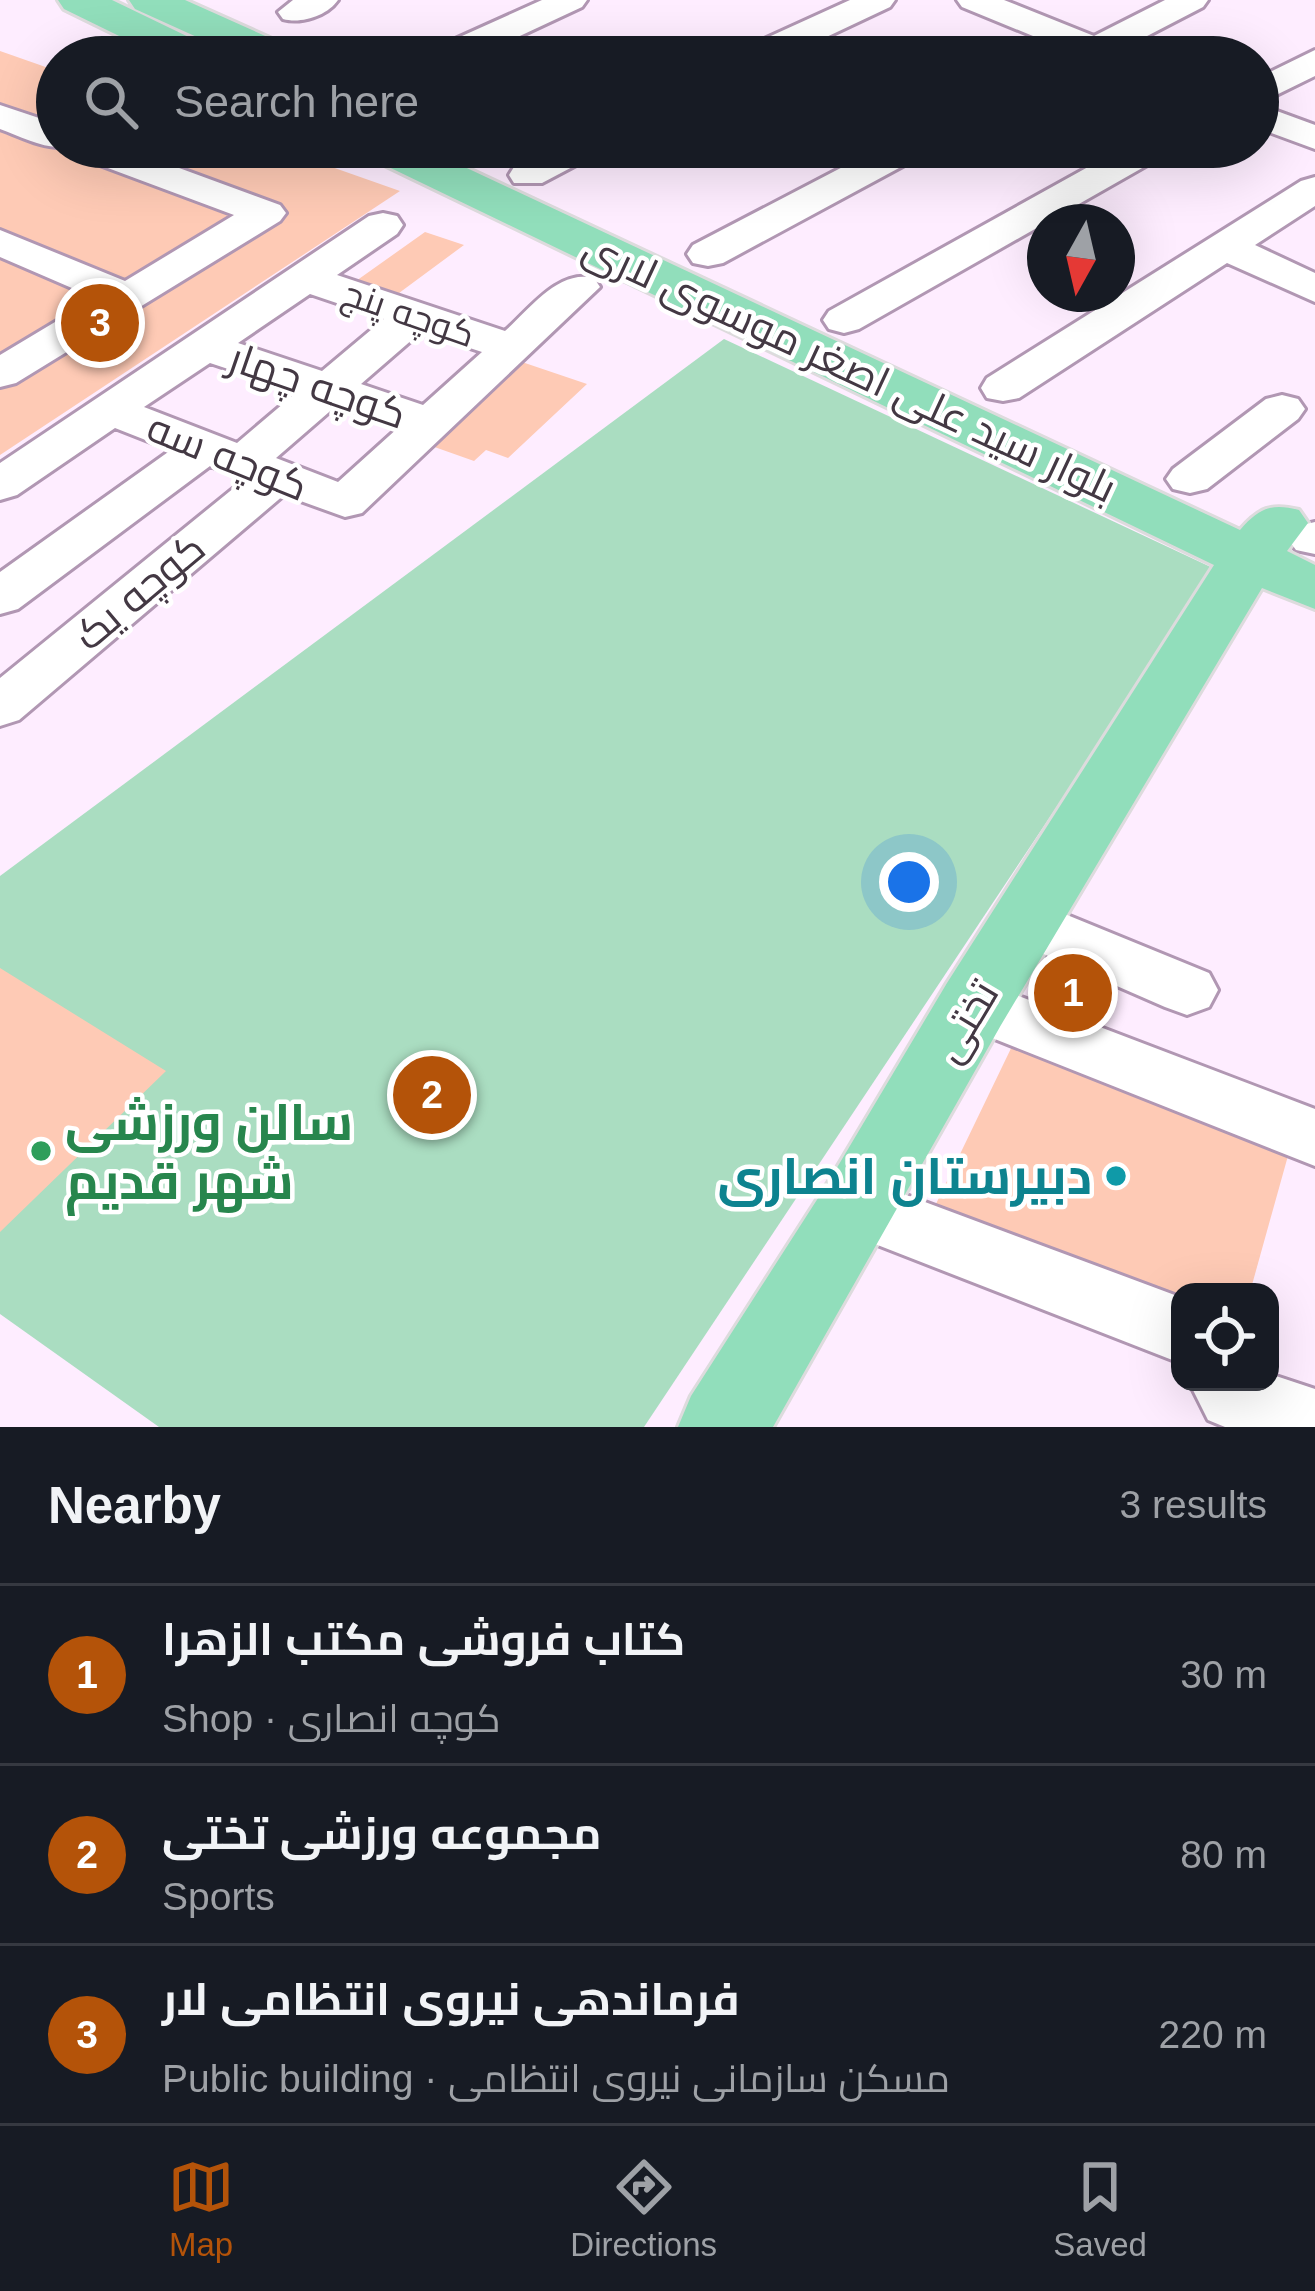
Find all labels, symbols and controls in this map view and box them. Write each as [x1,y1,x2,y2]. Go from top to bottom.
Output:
search box [36,36,1279,168]
icon: search [78,69,144,135]
text: Search here [174,76,419,127]
north arrow [1027,204,1135,312]
street label: بلوار سید علی اصغر موسوی لاری [576,223,1124,513]
street label: کوچه پنج [336,272,480,359]
pin: 3 [61,278,139,368]
street label: کوچه چهار [220,333,413,441]
street label: کوچه سه [139,403,315,514]
street label: کوچه یک [65,523,216,662]
your location [879,852,939,912]
pin: 1 [1034,948,1112,1038]
street label: تختی [923,972,1009,1071]
pin: 2 [393,1050,471,1140]
place label: سالن ورزشی شهر قدیم [65,1094,353,1216]
marker: سالن ورزشی شهر قدیم [28,1138,54,1164]
place label: دبیرستان انصاری [718,1148,1092,1207]
marker: دبیرستان انصاری [1103,1163,1129,1189]
map controls [1171,1283,1279,1391]
button: locate [1171,1283,1279,1391]
text: Nearby [48,1477,221,1534]
text: 3 results [1120,1483,1267,1526]
text: کتاب فروشی مکتب الزهرا [162,1614,685,1665]
text: 1 [76,1653,98,1696]
text: 30 m [1180,1653,1267,1696]
text: Shop · کوچه انصاری [162,1697,501,1740]
text: مجموعه ورزشی تختی [162,1808,601,1859]
text: 2 [76,1833,98,1876]
text: 80 m [1180,1833,1267,1876]
text: Sports [162,1875,275,1918]
text: فرماندهی نیروی انتظامی لار [162,1974,740,2025]
text: 3 [76,2013,98,2056]
text: 220 m [1159,2013,1267,2056]
text: Public building · مسکن سازمانی نیروی انتظامی [162,2057,950,2100]
tab: Map [168,2154,234,2264]
tab: Directions [570,2154,717,2264]
tab: Saved [1053,2154,1147,2264]

